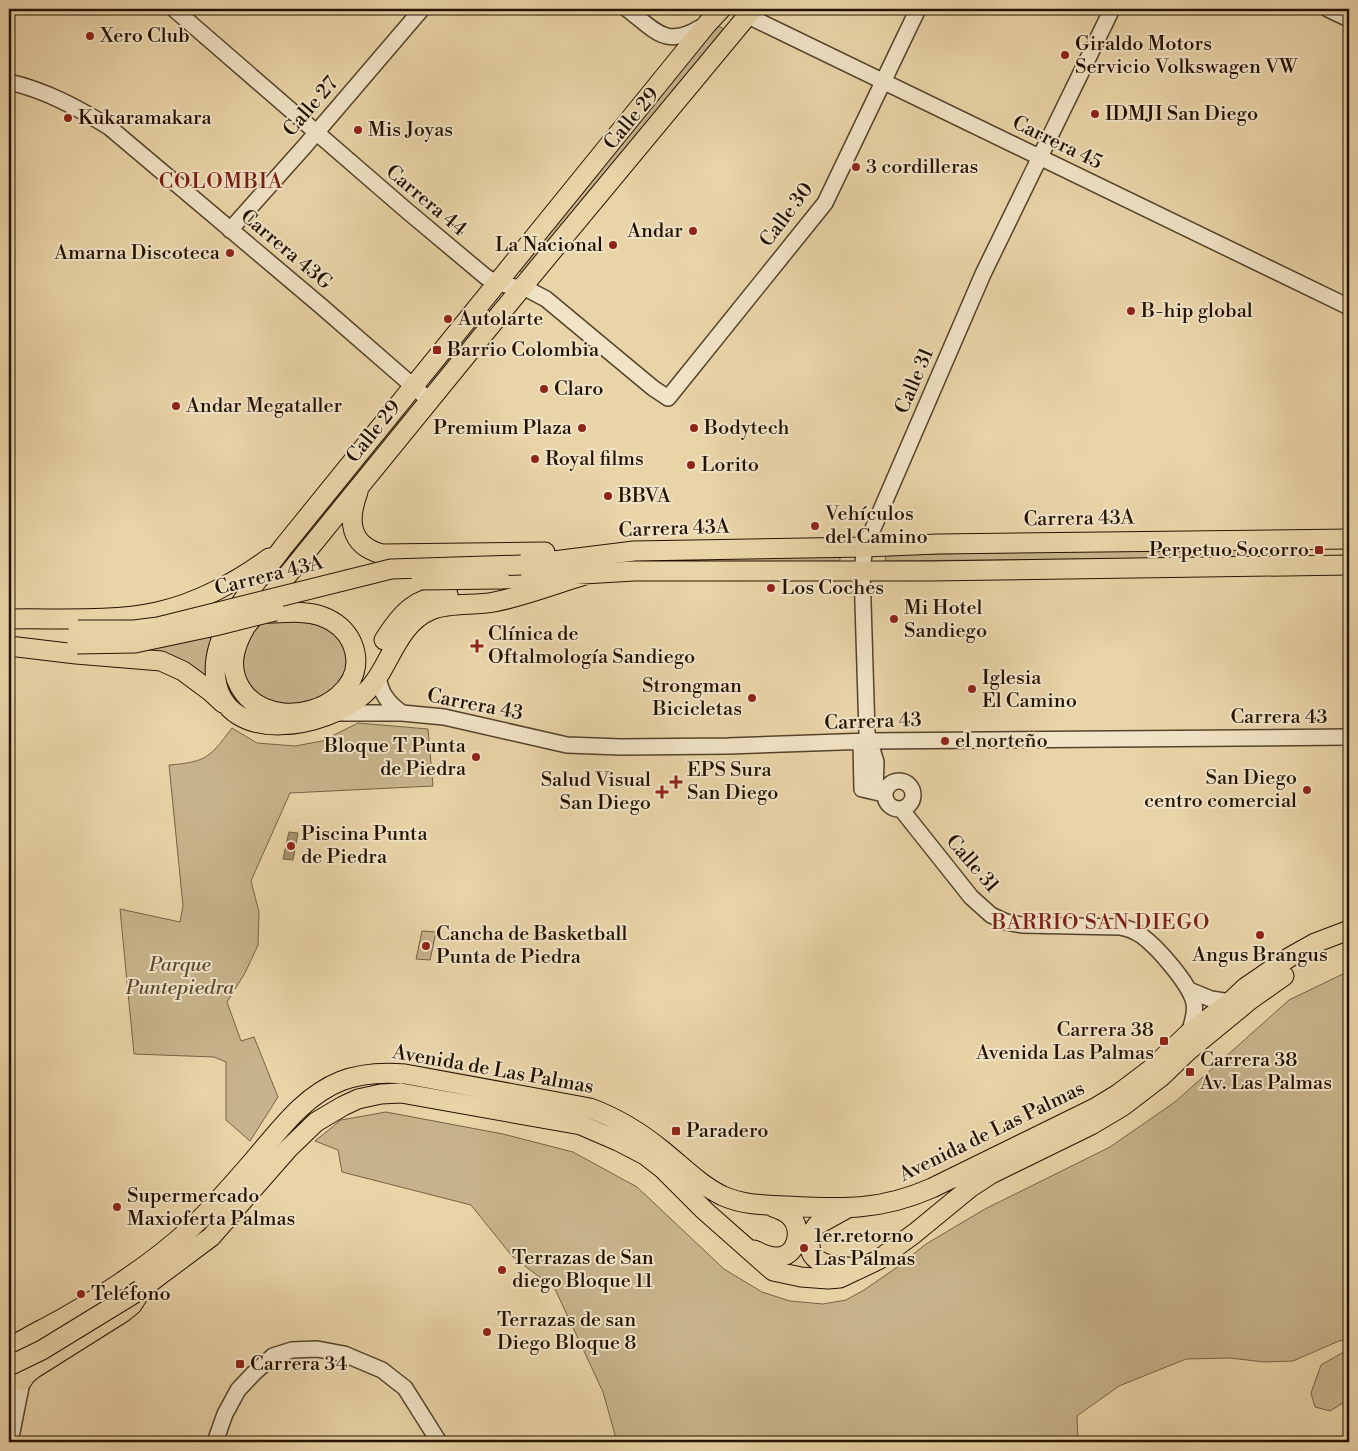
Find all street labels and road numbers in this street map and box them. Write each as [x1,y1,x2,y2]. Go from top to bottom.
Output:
street label: Calle 27 [278,72,344,142]
street label: Calle 29 [599,83,665,155]
street label: Carrera 45 [1008,110,1106,176]
street label: Carrera 44 [380,160,472,242]
street label: Calle 30 [755,178,819,252]
street label: Carrera 43G [235,204,337,296]
street label: Calle 31 [890,344,940,418]
street label: Calle 29 [341,396,407,468]
street label: Carrera 43A [1023,506,1136,532]
street label: Carrera 43A [618,515,731,543]
street label: Carrera 43A [212,550,327,602]
street label: Carrera 43 [425,683,525,727]
street label: Carrera 43 [1230,705,1328,730]
street label: Carrera 43 [824,708,922,736]
street label: Calle 31 [940,830,1004,899]
street label: Avenida de Las Palmas [390,1040,595,1100]
street label: Avenida de Las Palmas [894,1076,1089,1188]

